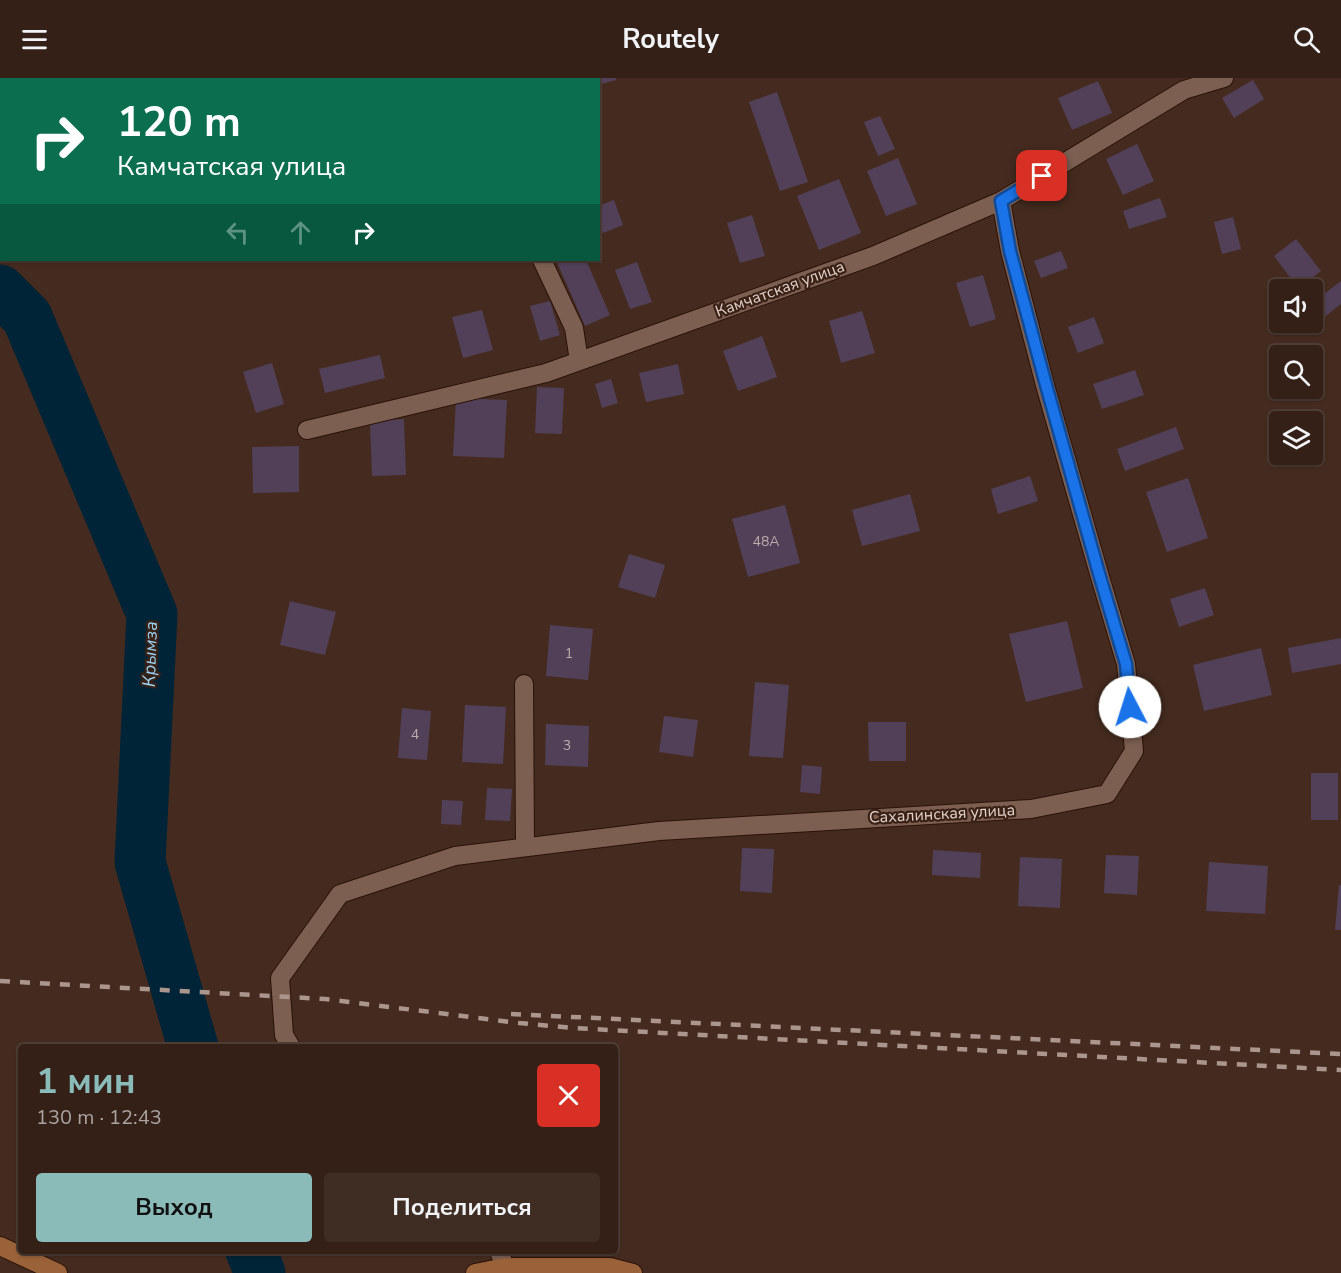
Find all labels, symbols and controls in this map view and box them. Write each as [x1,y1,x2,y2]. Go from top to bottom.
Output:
text: Routely [622,21,719,58]
icon: menu [18,23,51,56]
icon: search [1290,23,1323,56]
text: 120 m [117,94,241,151]
icon: right [18,102,96,180]
text: Камчатская улица [117,148,346,185]
pin [1016,150,1067,201]
icon: arrive [1025,159,1058,192]
icon: left [221,216,254,249]
icon: ahead [284,216,317,249]
icon: right [347,216,380,249]
street label: Камчатская улица [712,255,848,323]
map controls [1269,279,1323,465]
button: sound [1269,279,1323,333]
button: search [1269,345,1323,399]
button: layers [1269,411,1323,465]
house number: 48А [752,532,780,551]
water label: Крымза [137,621,163,687]
house number: 1 [565,644,573,663]
position arrow [1098,675,1162,739]
house number: 4 [411,725,419,744]
house number: 3 [563,736,571,755]
street label: Сахалинская улица [868,799,1016,829]
text: 1 мин [36,1057,136,1106]
button: close [537,1064,600,1127]
text: 130 m · 12:43 [36,1104,162,1131]
button: Выход [36,1173,312,1242]
button: Поделиться [324,1173,600,1242]

